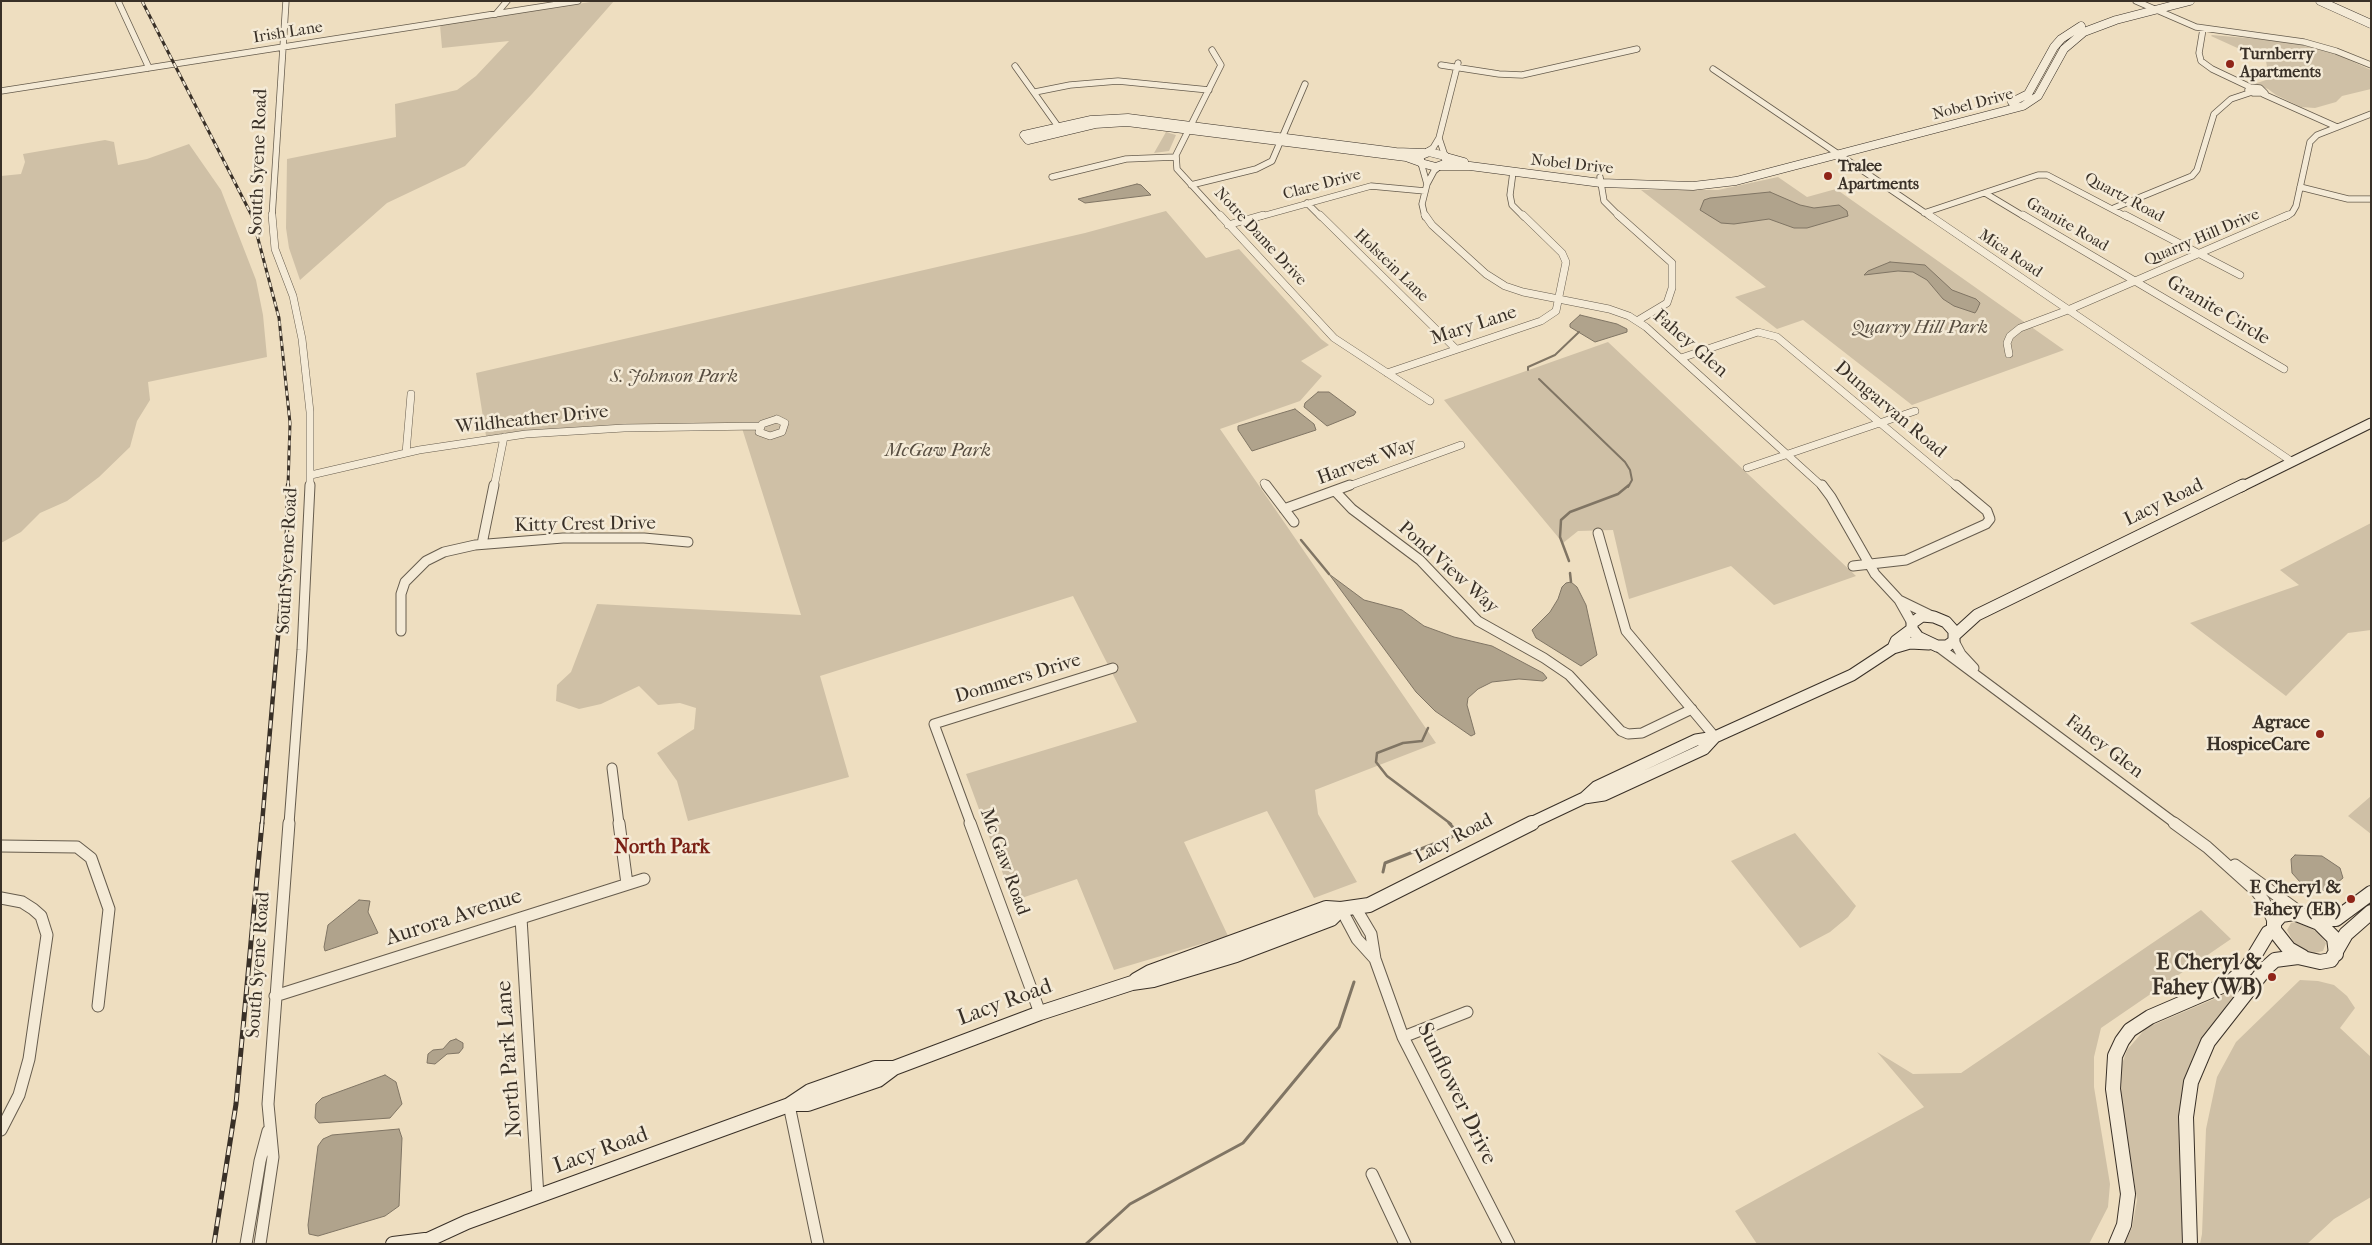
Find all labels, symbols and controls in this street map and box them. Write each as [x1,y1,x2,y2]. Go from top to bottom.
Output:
street label: Irish Lane [252,18,324,48]
place label: Turnberry Apartments [2240,45,2321,83]
marker: Turnberry Apartments [2224,58,2236,70]
street label: Nobel Drive [1930,85,2016,125]
street label: South Syene Road [245,88,273,236]
street label: Nobel Drive [1530,151,1614,179]
place label: Tralee Apartments [1838,157,1919,195]
street label: Clare Drive [1281,165,1363,205]
street label: Quartz Road [2081,169,2167,227]
marker: Tralee Apartments [1822,170,1834,182]
street label: Notre Dame Drive [1210,184,1310,290]
street label: Granite Road [2022,194,2112,256]
street label: Quarry Hill Drive [2142,205,2262,271]
street label: Holstein Lane [1350,226,1432,306]
street label: Mica Road [1974,226,2046,282]
street label: Granite Circle [2162,271,2274,351]
street label: Mary Lane [1428,301,1520,351]
street label: Fahey Glen [1648,305,1732,383]
park label: Quarry Hill Park [1852,317,1988,339]
street label: Dungarvan Road [1830,357,1950,463]
park label: S. Johnson Park [610,366,738,388]
street label: Wildheather Drive [454,401,610,439]
street label: Harvest Way [1314,433,1420,491]
park label: McGaw Park [885,440,991,462]
street label: Lacy Road [2121,474,2207,532]
street label: South Syene Road [273,487,303,635]
street label: Kitty Crest Drive [514,512,656,538]
street label: Pond View Way [1393,517,1503,619]
street label: Dommers Drive [952,649,1084,709]
street label: Fahey Glen [2061,710,2147,784]
place label: Agrace HospiceCare [2206,712,2310,756]
marker: Agrace HospiceCare [2314,728,2326,740]
street label: Mc Gaw Road [974,805,1034,919]
street label: Lacy Road [1411,809,1497,869]
district label: North Park [614,836,710,860]
place label: E Cheryl & Fahey (EB) [2250,877,2341,921]
street label: Aurora Avenue [382,884,526,952]
street label: South Syene Road [243,891,275,1039]
marker: E Cheryl & Fahey (EB) [2345,893,2357,905]
place label: E Cheryl & Fahey (WB) [2152,951,2262,1002]
marker: E Cheryl & Fahey (WB) [2266,971,2278,983]
street label: Lacy Road [954,974,1056,1032]
street label: North Park Lane [491,980,529,1138]
street label: Sunflower Drive [1410,1019,1502,1169]
street label: Lacy Road [550,1122,652,1180]

